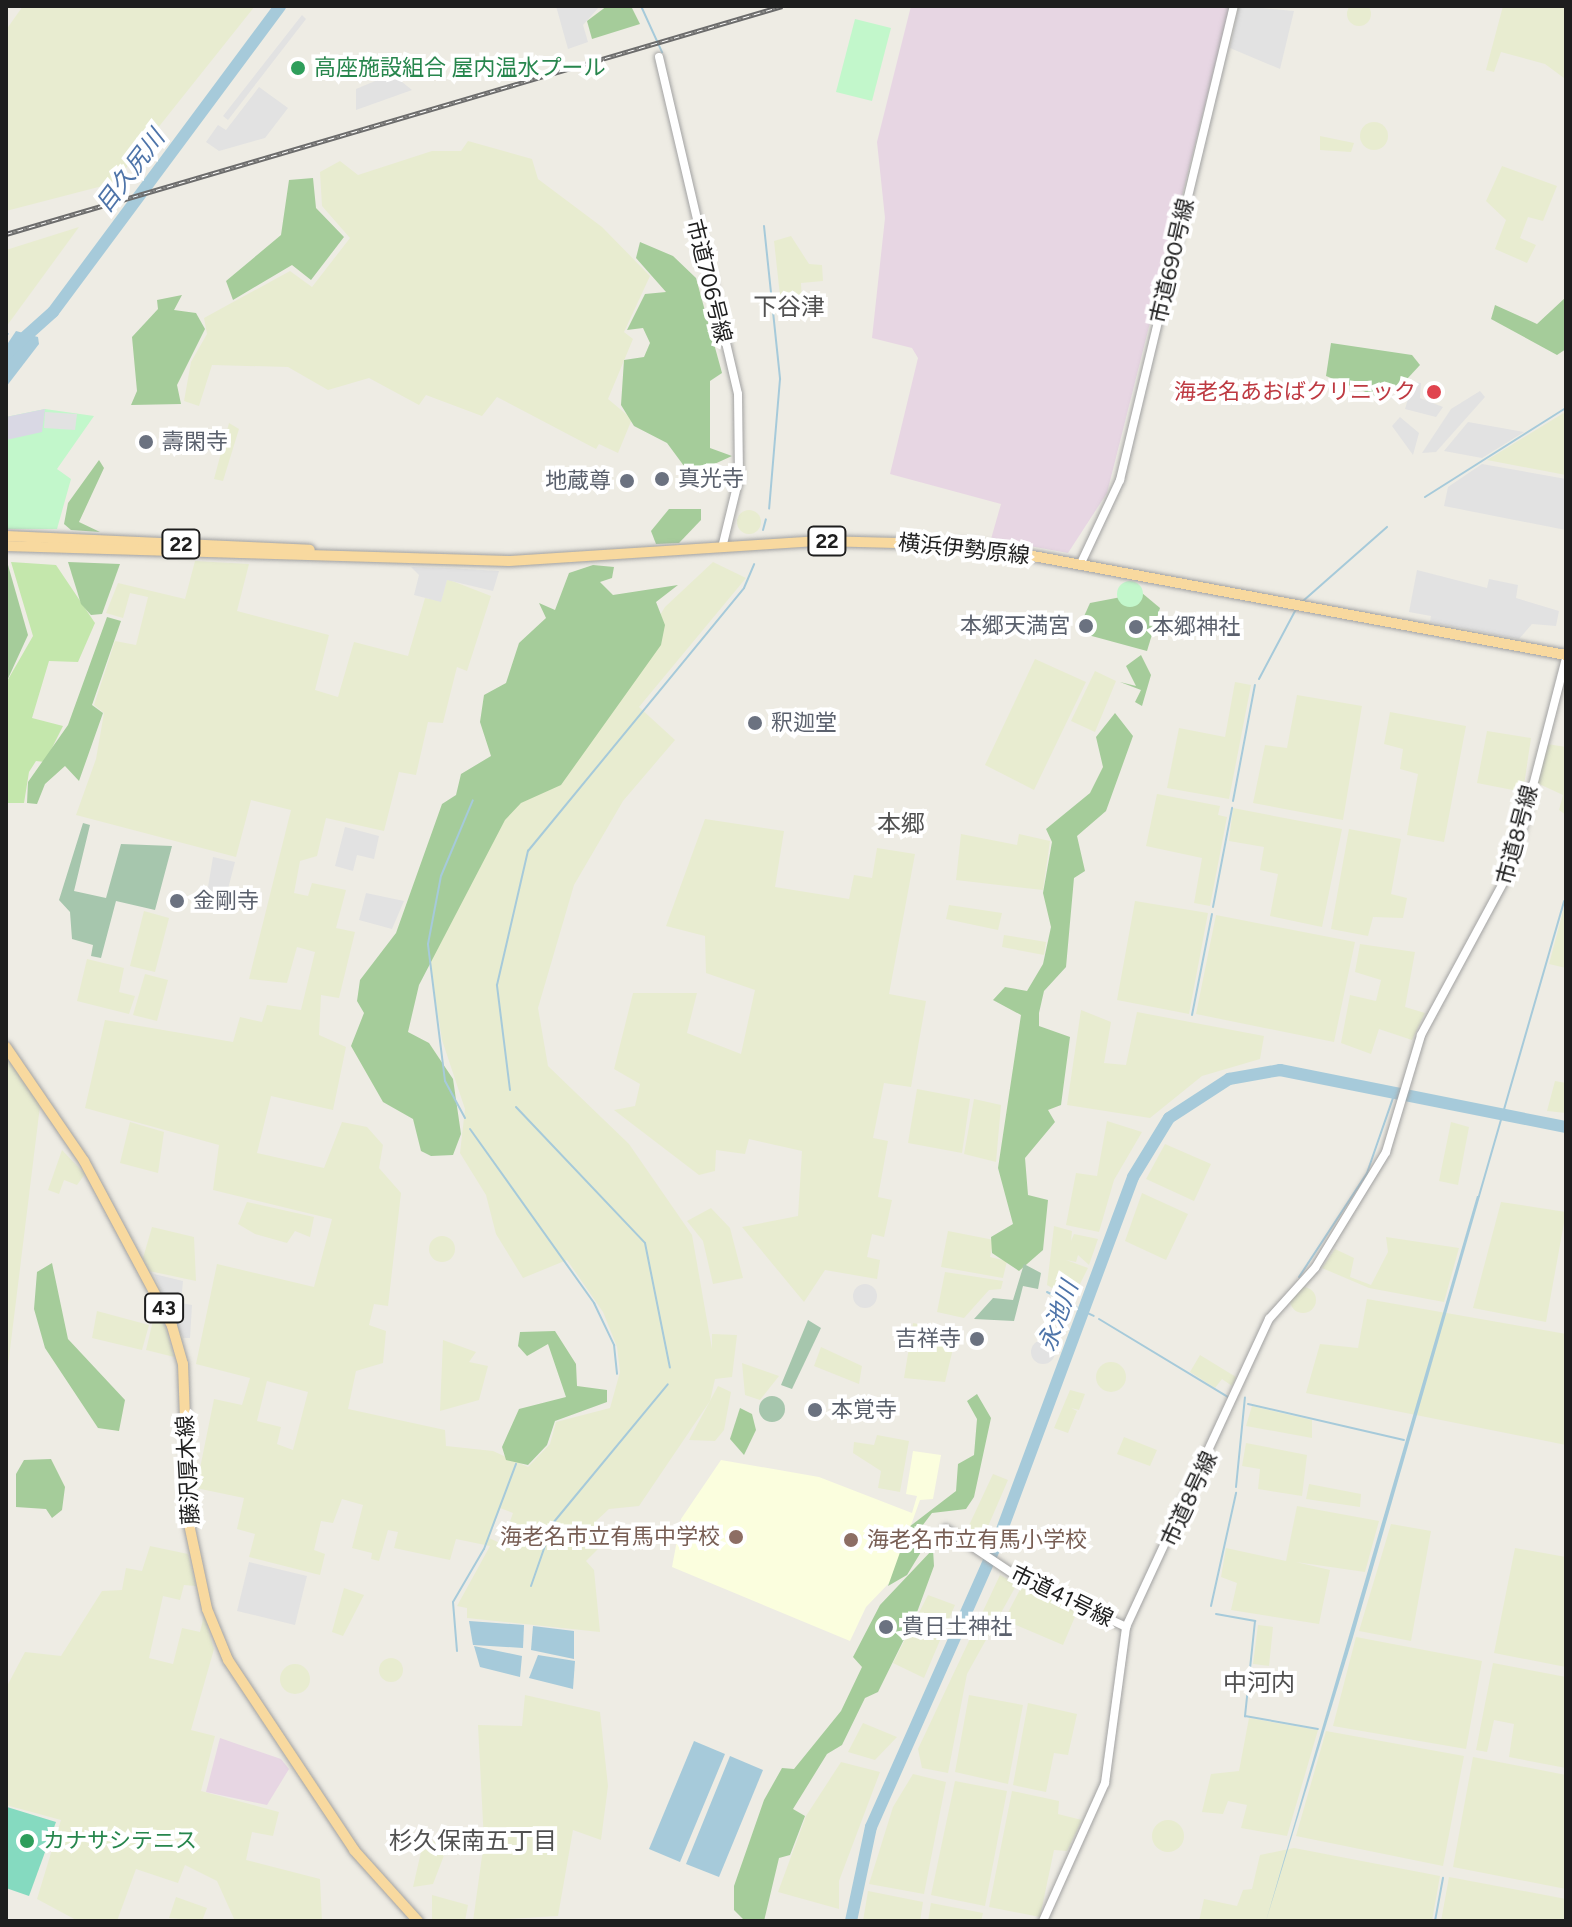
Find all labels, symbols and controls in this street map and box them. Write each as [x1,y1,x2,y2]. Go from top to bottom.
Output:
place label: 高座施設組合 屋内温水プール [314,55,605,81]
marker: 高座施設組合 屋内温水プール [289,59,307,77]
water label: 目久尻川 [90,124,170,218]
street label: 市道690号線 [1145,196,1199,326]
street label: 市道706号線 [681,216,737,346]
district label: 下谷津 [753,293,825,321]
place label: 海老名あおばクリニック [1174,379,1416,405]
marker: 海老名あおばクリニック [1423,381,1445,403]
place label: 壽閑寺 [162,429,228,455]
marker: 壽閑寺 [137,433,155,451]
place label: 真光寺 [678,466,744,492]
place label: 地蔵尊 [545,468,611,494]
marker: 真光寺 [653,470,671,488]
marker: 地蔵尊 [618,472,636,490]
road number: 22 [807,525,847,557]
road number: 22 [161,528,201,560]
street label: 横浜伊勢原線 [897,529,1031,569]
place label: 本郷天満宮 [960,613,1070,639]
place label: 本郷神社 [1152,614,1240,640]
marker: 本郷天満宮 [1077,617,1095,635]
marker: 本郷神社 [1127,618,1145,636]
place label: 釈迦堂 [771,710,837,736]
marker: 釈迦堂 [746,714,764,732]
street label: 市道8号線 [1491,783,1543,887]
district label: 本郷 [877,810,925,838]
place label: 金剛寺 [193,888,259,914]
marker: 金剛寺 [168,892,186,910]
water label: 永池川 [1032,1277,1084,1355]
road number: 43 [144,1292,184,1324]
place label: 吉祥寺 [895,1326,961,1352]
marker: 吉祥寺 [968,1330,986,1348]
place label: 本覚寺 [831,1397,897,1423]
marker: 本覚寺 [806,1401,824,1419]
street label: 藤沢厚木線 [172,1414,204,1526]
street label: 市道8号線 [1156,1447,1222,1551]
place label: 海老名市立有馬中学校 [500,1524,720,1550]
place label: 海老名市立有馬小学校 [867,1527,1087,1553]
marker: 海老名市立有馬中学校 [727,1528,745,1546]
marker: 海老名市立有馬小学校 [842,1531,860,1549]
street label: 市道41号線 [1006,1560,1118,1632]
place label: 貴日土神社 [902,1614,1012,1640]
marker: 貴日土神社 [877,1618,895,1636]
district label: 中河内 [1223,1669,1295,1697]
district label: 杉久保南五丁目 [389,1827,557,1855]
place label: カナサシテニス [43,1828,197,1854]
marker: カナサシテニス [18,1832,36,1850]

